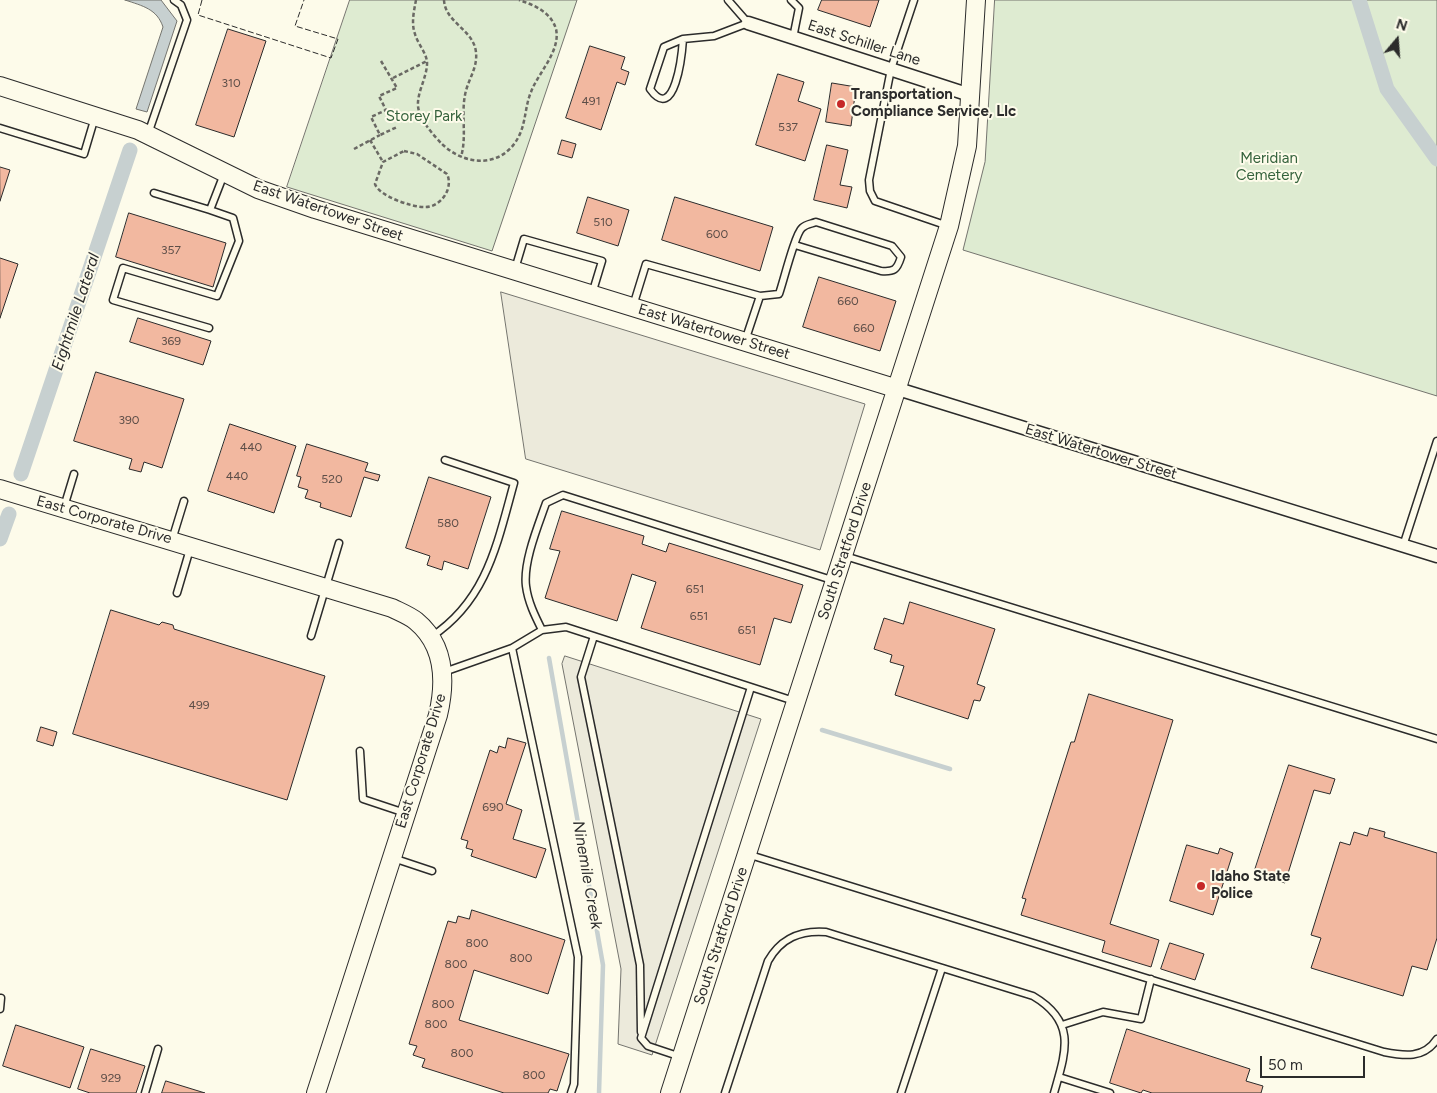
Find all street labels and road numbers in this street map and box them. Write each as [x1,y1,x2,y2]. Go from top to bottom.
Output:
street label: East Schiller Lane [805,16,923,70]
street label: East Watertower Street [250,177,406,245]
street label: East Watertower Street [636,300,792,364]
street label: East Watertower Street [1023,420,1179,484]
street label: South Stratford Drive [814,480,876,622]
street label: East Corporate Drive [34,492,174,548]
street label: East Corporate Drive [392,691,450,831]
street label: South Stratford Drive [690,865,752,1007]

